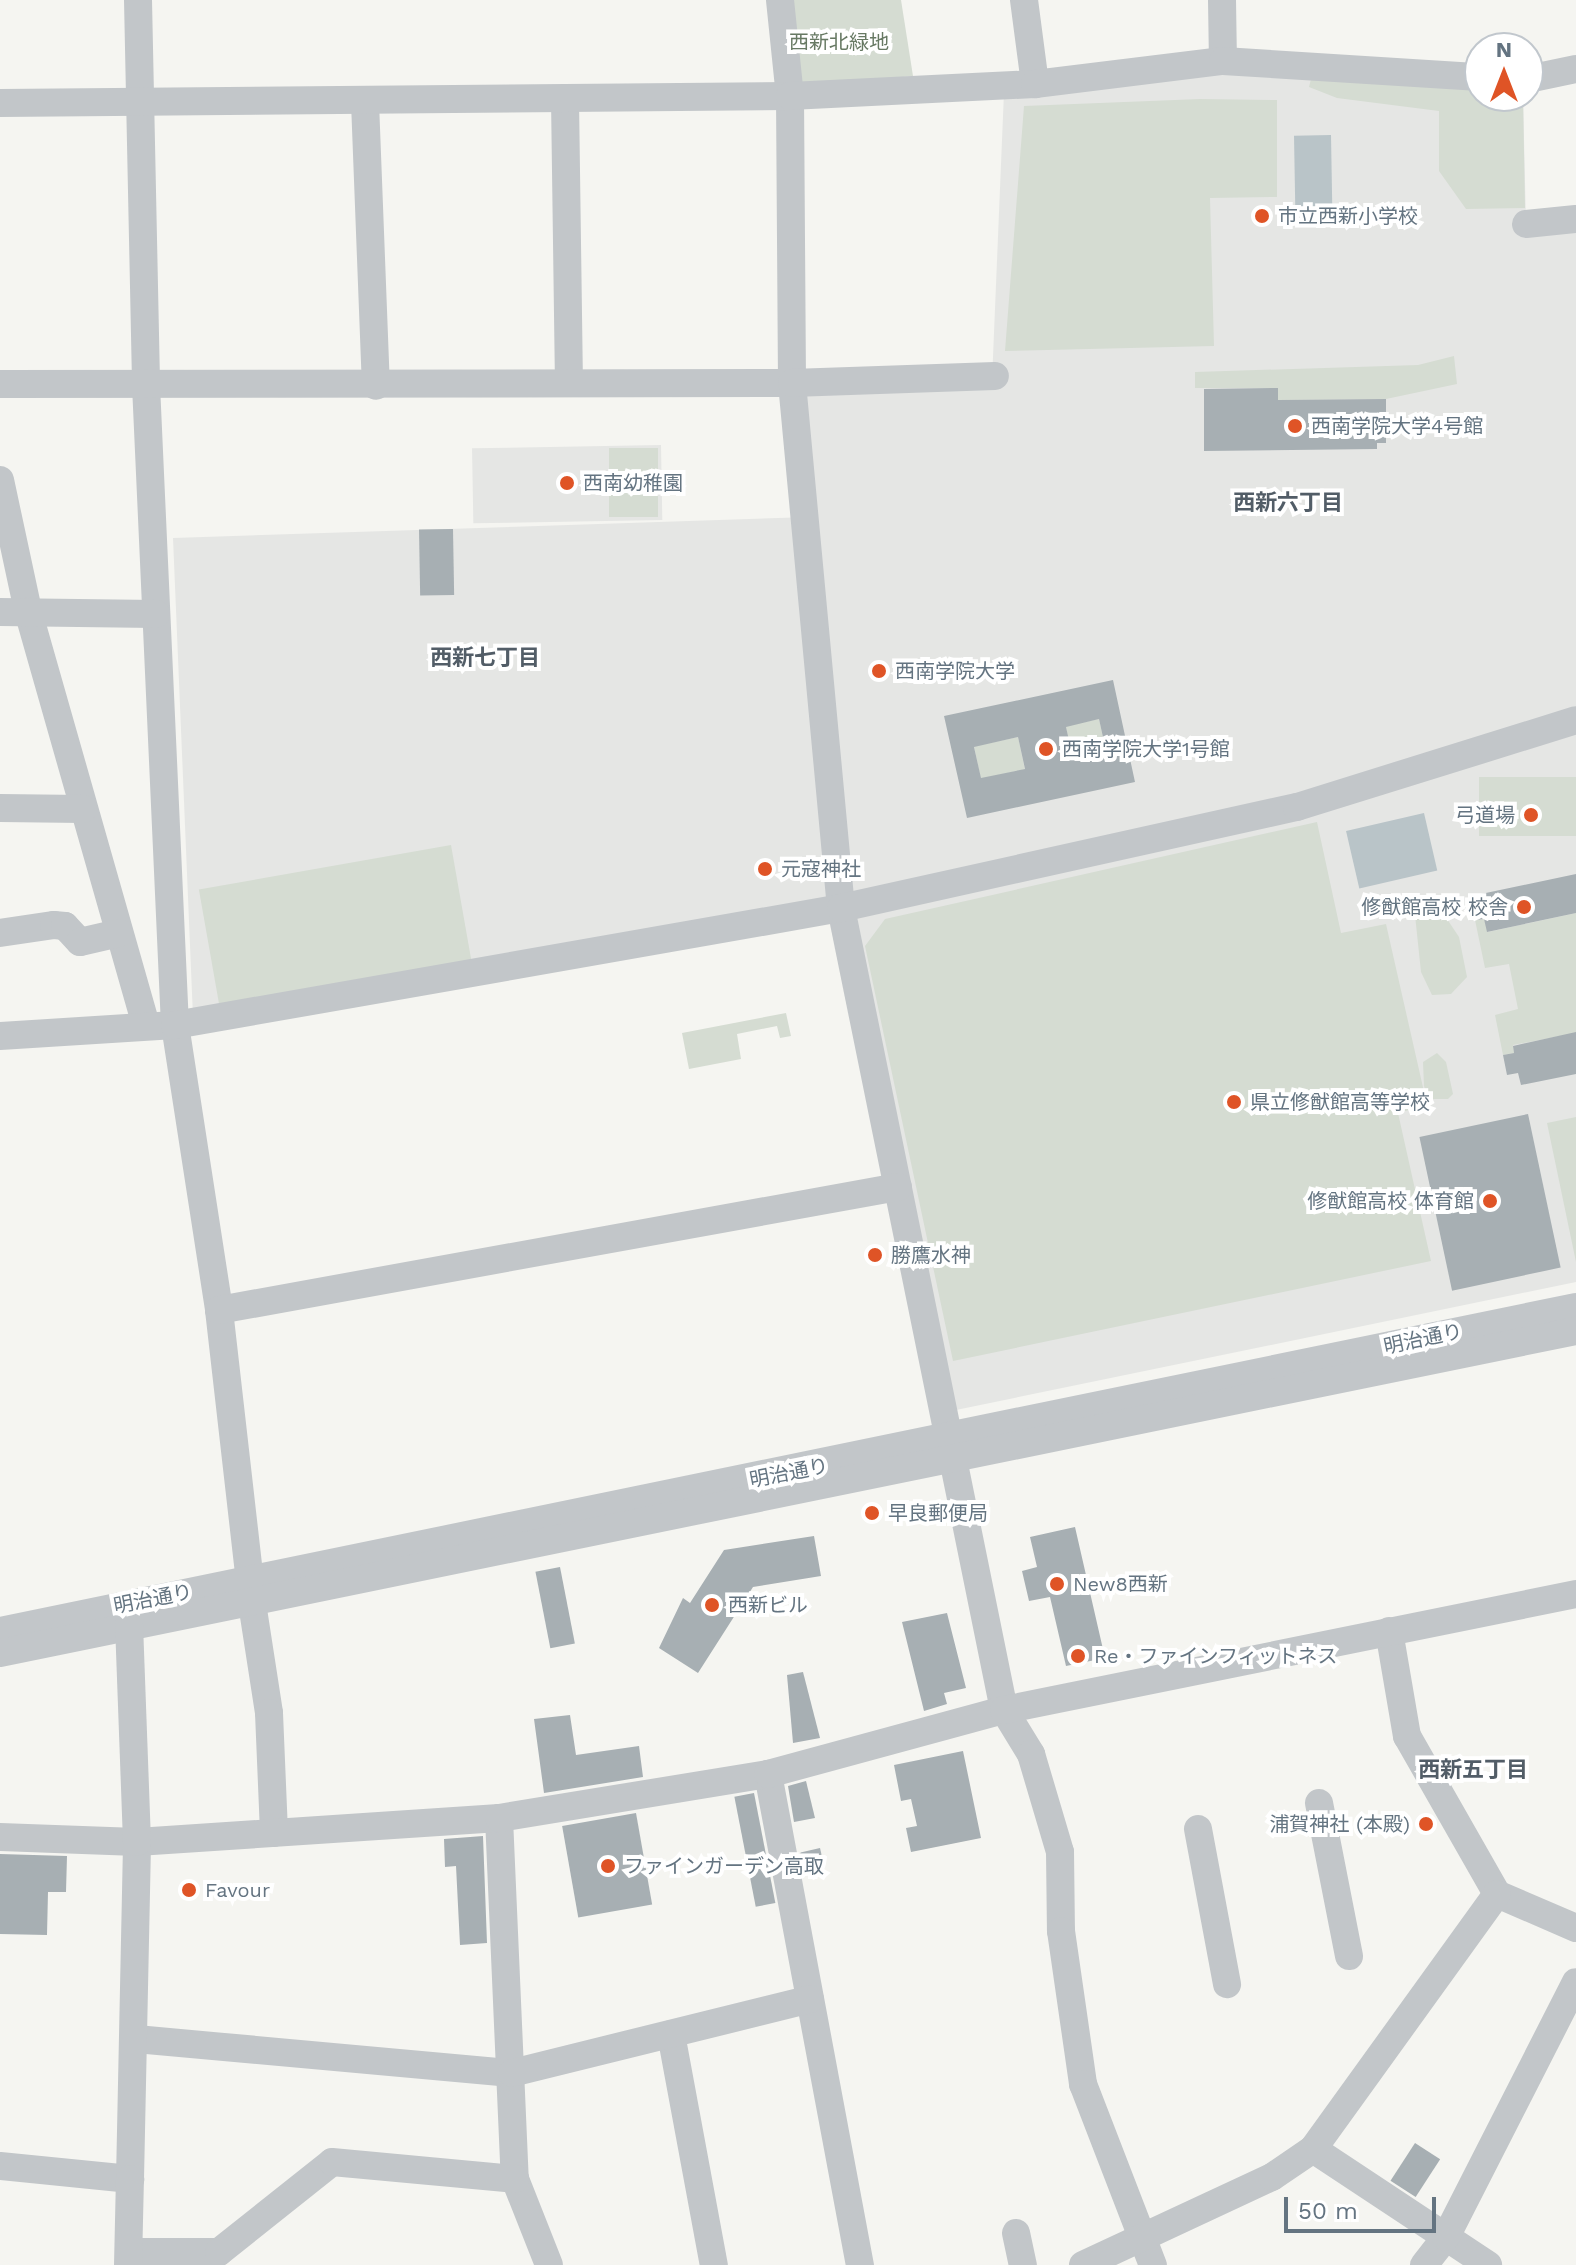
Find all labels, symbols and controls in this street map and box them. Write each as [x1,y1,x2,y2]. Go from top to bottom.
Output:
park label: 西新北緑地 [789,30,889,54]
north arrow [1464,32,1544,112]
text: N [1496,37,1512,62]
place label: 市立西新小学校 [1278,204,1418,228]
marker: 市立西新小学校 [1253,207,1271,225]
place label: 西南学院大学4号館 [1311,414,1483,438]
marker: 西南学院大学4号館 [1286,417,1304,435]
place label: 西南幼稚園 [583,471,683,495]
marker: 西南幼稚園 [558,474,576,492]
district label: 西新六丁目 [1233,490,1343,516]
district label: 西新七丁目 [430,645,540,671]
place label: 西南学院大学 [895,659,1015,683]
marker: 西南学院大学 [870,662,888,680]
place label: 西南学院大学1号館 [1062,737,1230,761]
marker: 西南学院大学1号館 [1037,740,1055,758]
place label: 弓道場 [1455,803,1515,827]
marker: 弓道場 [1522,806,1540,824]
place label: 元寇神社 [781,857,861,881]
marker: 元寇神社 [756,860,774,878]
place label: 修猷館高校 校舎 [1361,895,1508,919]
marker: 修猷館高校 校舎 [1515,898,1533,916]
place label: 県立修猷館高等学校 [1250,1090,1430,1114]
marker: 県立修猷館高等学校 [1225,1093,1243,1111]
place label: 修猷館高校 体育館 [1307,1189,1474,1213]
marker: 修猷館高校 体育館 [1481,1192,1499,1210]
place label: 勝鷹水神 [891,1243,971,1267]
marker: 勝鷹水神 [866,1246,884,1264]
street label: 明治通り [1381,1319,1465,1359]
street label: 明治通り [747,1454,831,1492]
place label: 早良郵便局 [888,1501,988,1525]
marker: 早良郵便局 [863,1504,881,1522]
place label: New8西新 [1073,1572,1168,1596]
marker: New8西新 [1048,1575,1066,1593]
street label: 明治通り [111,1580,195,1618]
place label: 西新ビル [728,1593,808,1617]
marker: 西新ビル [703,1596,721,1614]
place label: Re・ファインフィットネス [1094,1644,1338,1668]
marker: Re・ファインフィットネス [1069,1647,1087,1665]
district label: 西新五丁目 [1418,1757,1528,1783]
place label: 浦賀神社 (本殿) [1269,1812,1410,1836]
marker: 浦賀神社 (本殿) [1417,1815,1435,1833]
place label: ファインガーデン高取 [624,1854,824,1878]
marker: ファインガーデン高取 [599,1857,617,1875]
place label: Favour [205,1878,270,1902]
marker: Favour [180,1881,198,1899]
scale bar [1288,2181,1440,2231]
text: 50 m [1298,2197,1358,2225]

